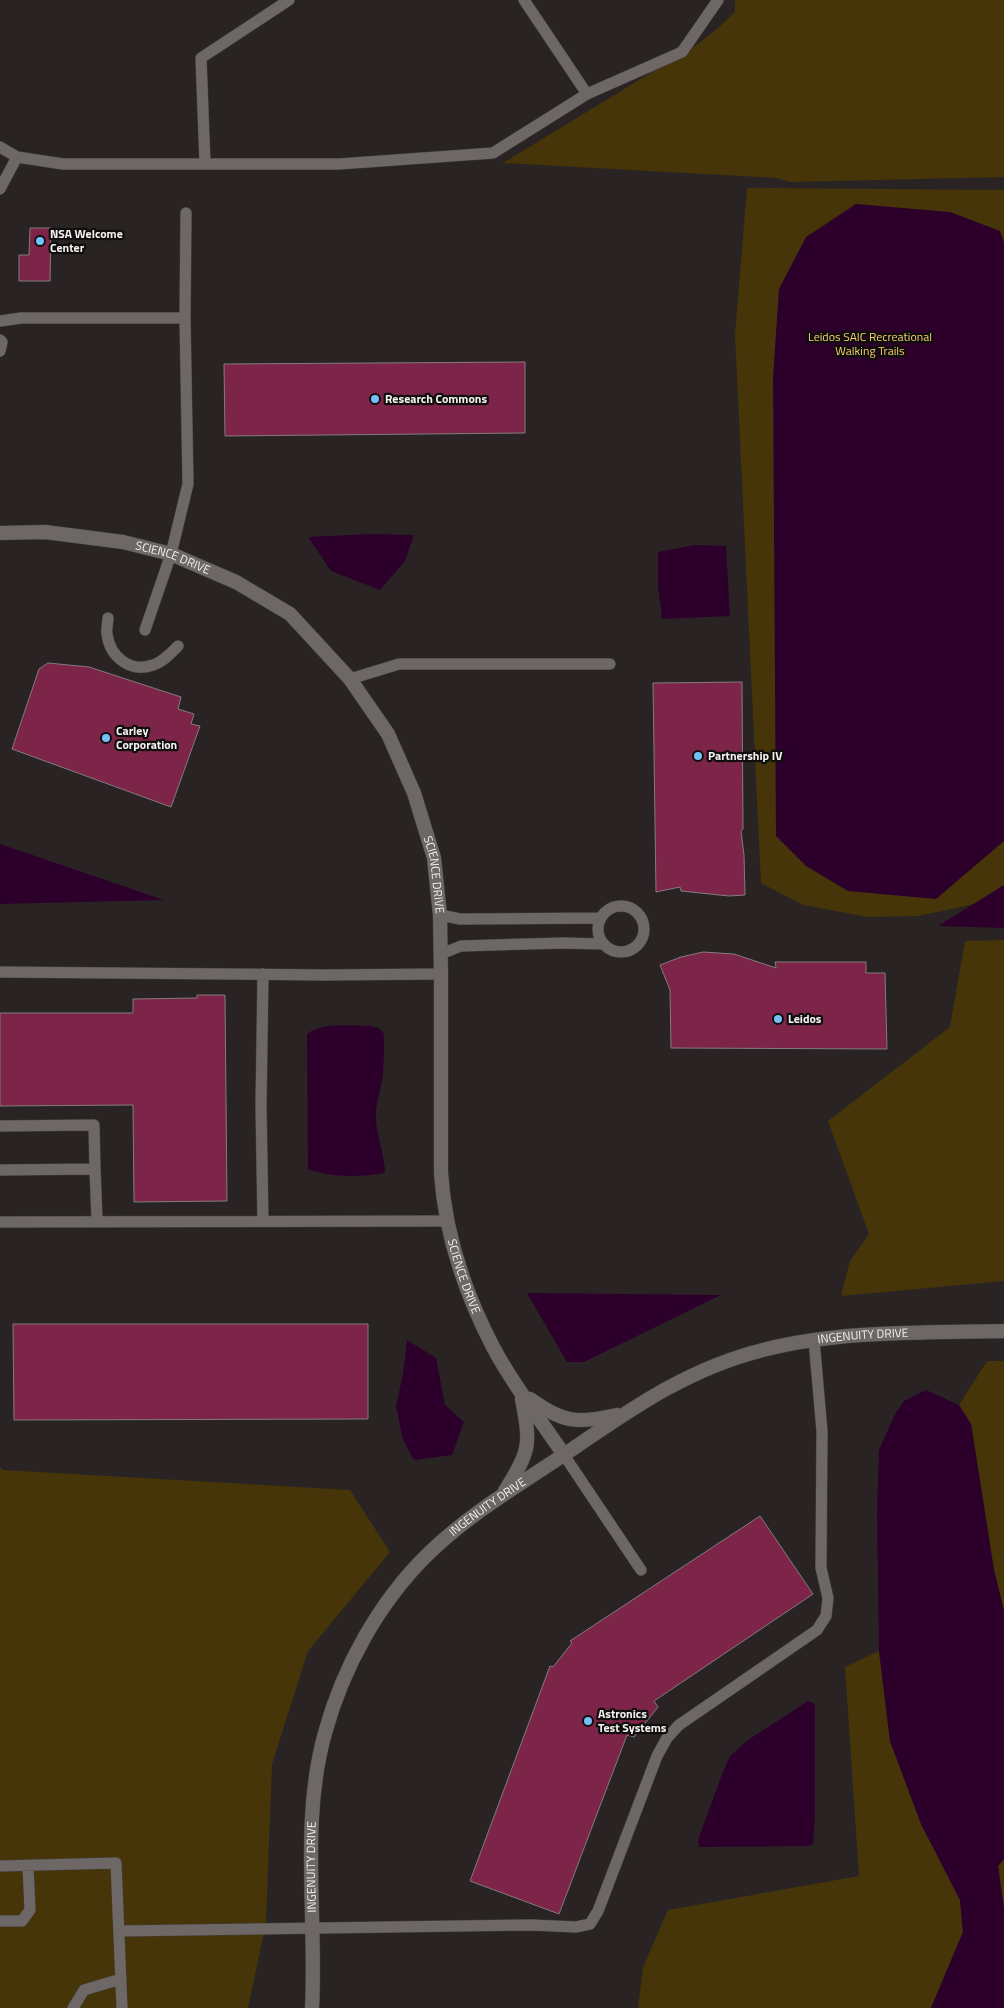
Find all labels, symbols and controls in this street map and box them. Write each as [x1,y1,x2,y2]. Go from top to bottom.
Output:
place label: NSA Welcome Center [50,224,123,257]
marker: NSA Welcome Center [34,235,46,247]
park label: Leidos SAIC Recreational Walking Trails [808,327,932,360]
place label: Research Commons [385,389,487,408]
marker: Research Commons [369,393,381,405]
street label: SCIENCE DRIVE [134,535,214,579]
place label: Carley Corporation [116,721,177,754]
marker: Carley Corporation [100,732,112,744]
place label: Partnership IV [708,746,783,765]
marker: Partnership IV [692,750,704,762]
street label: SCIENCE DRIVE [419,833,450,915]
place label: Leidos [788,1009,822,1028]
marker: Leidos [772,1013,784,1025]
street label: SCIENCE DRIVE [443,1237,486,1317]
street label: INGENUITY DRIVE [816,1323,909,1348]
street label: INGENUITY DRIVE [444,1472,530,1541]
place label: Astronics Test Systems [598,1704,667,1737]
marker: Astronics Test Systems [582,1715,594,1727]
street label: INGENUITY DRIVE [301,1821,321,1913]

